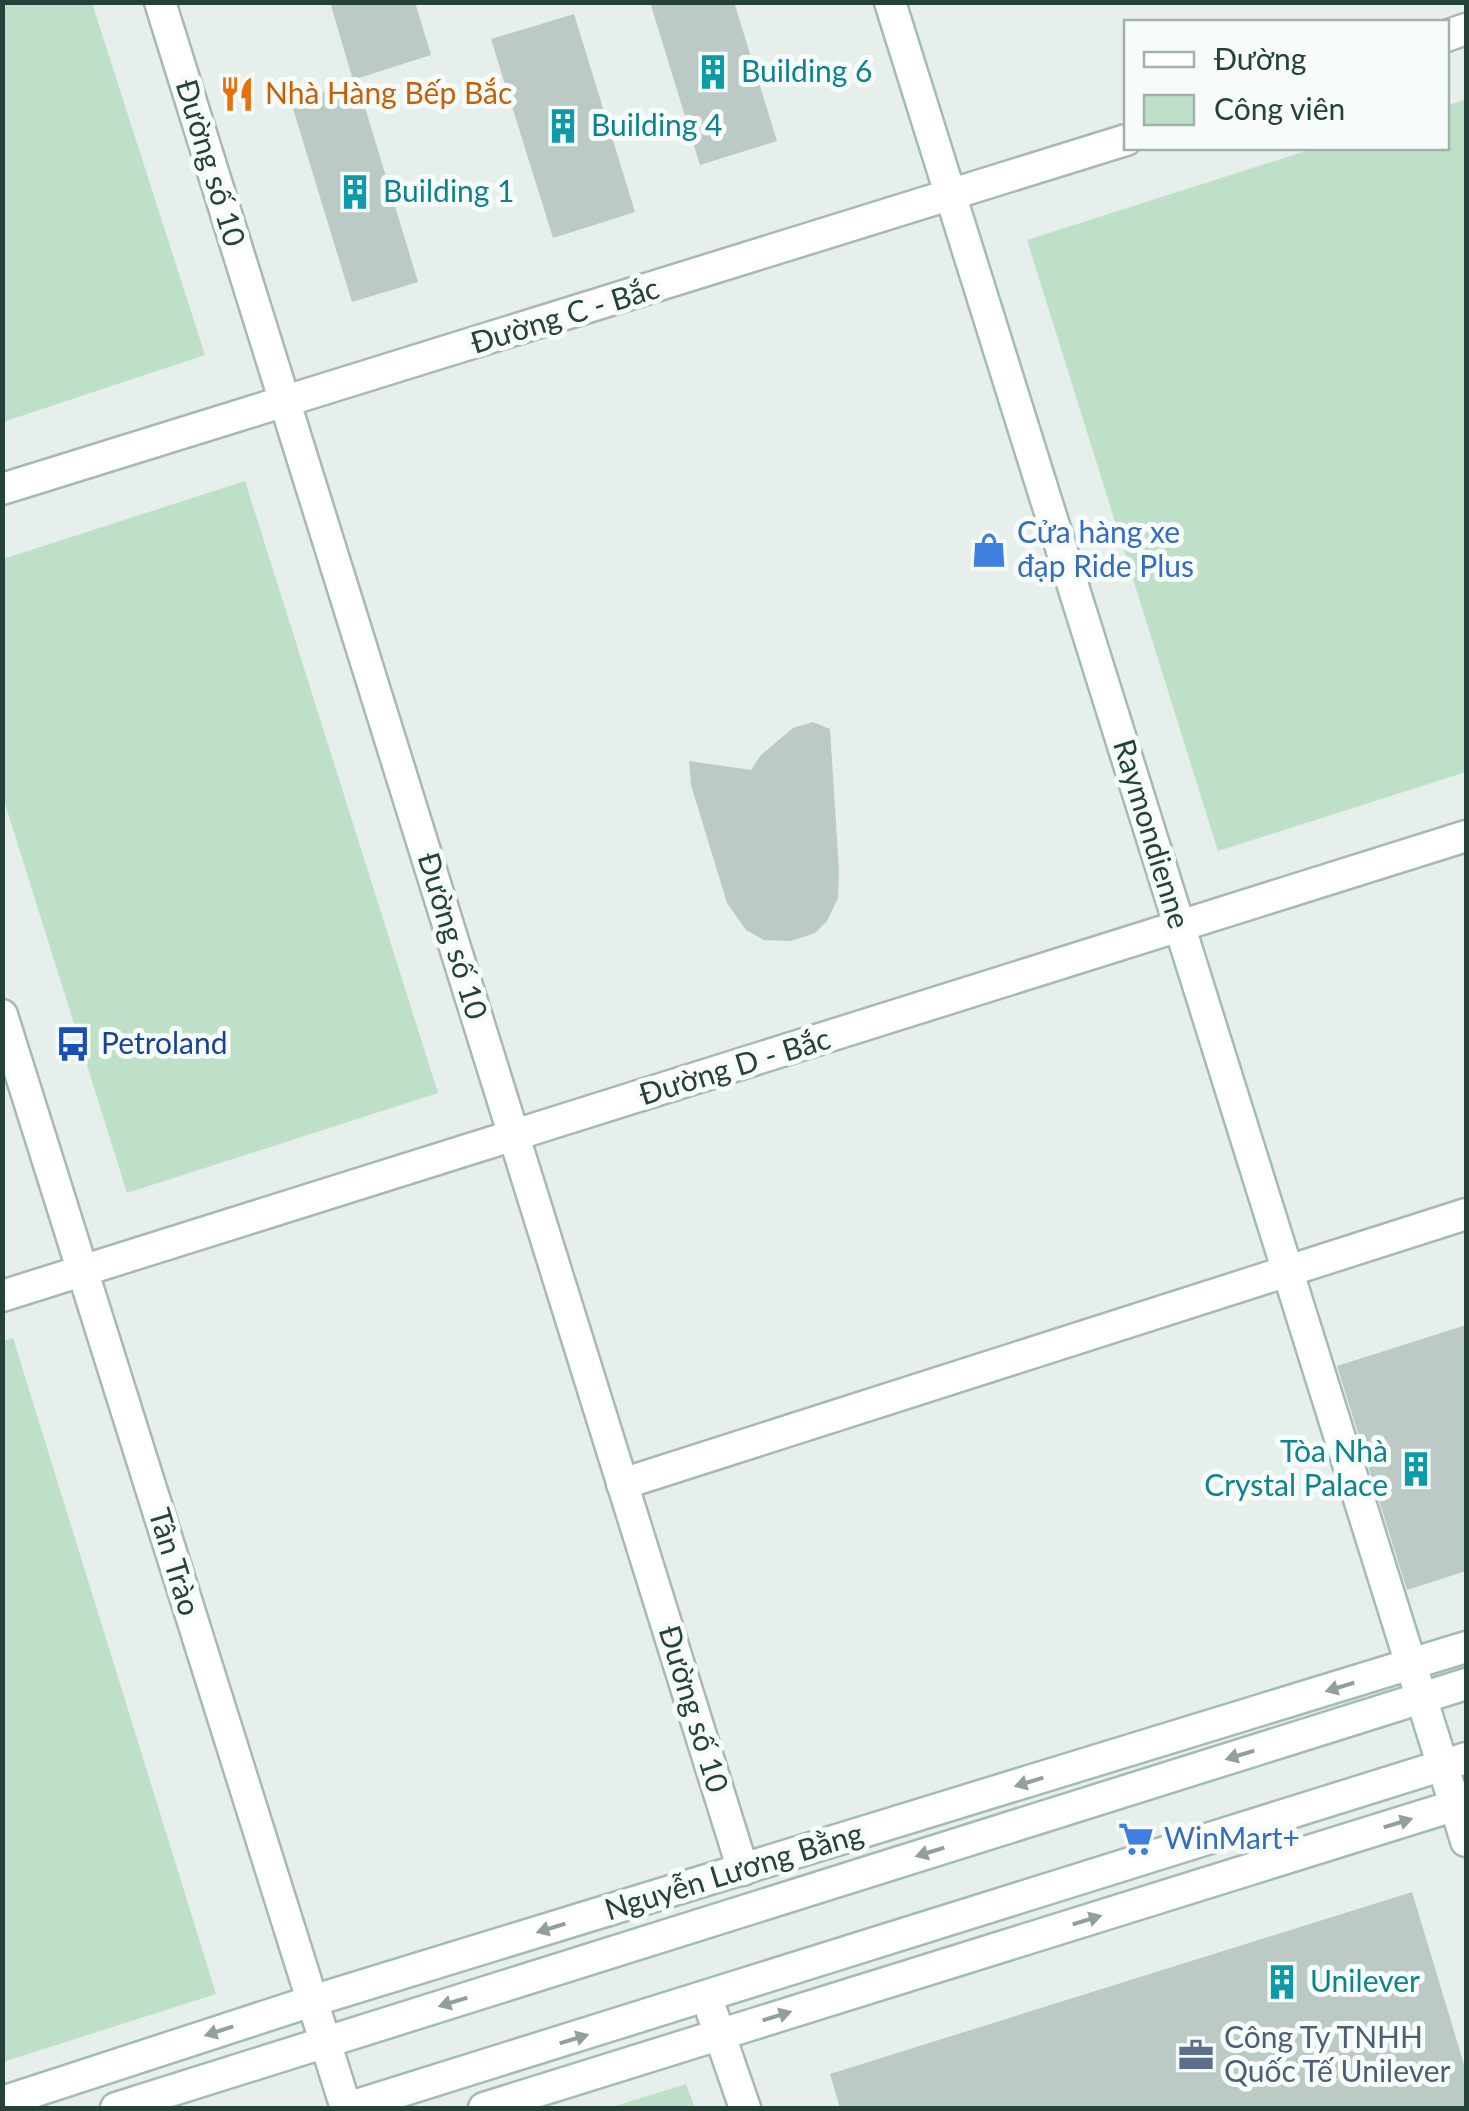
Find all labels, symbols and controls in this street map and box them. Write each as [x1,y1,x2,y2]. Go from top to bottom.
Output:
legend [1124,20,1449,150]
text: Đường [1214,40,1306,76]
place label: Building 6 [741,52,873,88]
building icon: Building 6 [694,53,732,91]
place label: Nhà Hàng Bếp Bắc [265,74,512,110]
street label: Đường số 10 [169,75,254,250]
restaurant icon: Nhà Hàng Bếp Bắc [218,75,256,113]
text: Công viên [1214,90,1345,126]
place label: Building 4 [591,106,723,142]
building icon: Building 4 [544,107,582,145]
place label: Building 1 [383,172,515,208]
building icon: Building 1 [336,173,374,211]
street label: Đường C - Bắc [466,268,663,360]
place label: Cửa hàng xe đạp Ride Plus [1017,513,1194,583]
shop icon: Cửa hàng xe đạp Ride Plus [970,531,1008,569]
street label: Raymondienne [1107,734,1199,932]
street label: Đường số 10 [411,848,496,1023]
street label: Đường D - Bắc [635,1019,834,1111]
place label: Petroland [101,1024,228,1060]
bus stop icon: Petroland [54,1025,92,1063]
place label: Tòa Nhà Crystal Palace [1204,1432,1388,1502]
building icon: Tòa Nhà Crystal Palace [1397,1450,1435,1488]
street label: Tân Trào [143,1503,209,1619]
street label: Đường số 10 [652,1621,737,1796]
one-way arrow [1325,1680,1355,1695]
one-way arrow [1224,1748,1255,1763]
one-way arrow [1014,1775,1044,1790]
street label: Nguyễn Lương Bằng [600,1814,867,1927]
one-way arrow [1383,1815,1413,1830]
place label: WinMart+ [1164,1819,1300,1855]
supermarket icon: WinMart+ [1117,1820,1155,1858]
one-way arrow [915,1846,945,1861]
one-way arrow [1072,1911,1102,1926]
one-way arrow [536,1921,566,1936]
place label: Unilever [1310,1962,1420,1998]
building icon: Unilever [1263,1963,1301,2001]
one-way arrow [437,1995,467,2010]
one-way arrow [762,2008,793,2023]
place label: Công Ty TNHH Quốc Tế Unilever [1224,2018,1451,2088]
one-way arrow [204,2025,234,2040]
one-way arrow [559,2031,590,2046]
office icon: Công Ty TNHH Quốc Tế Unilever [1177,2036,1215,2074]

